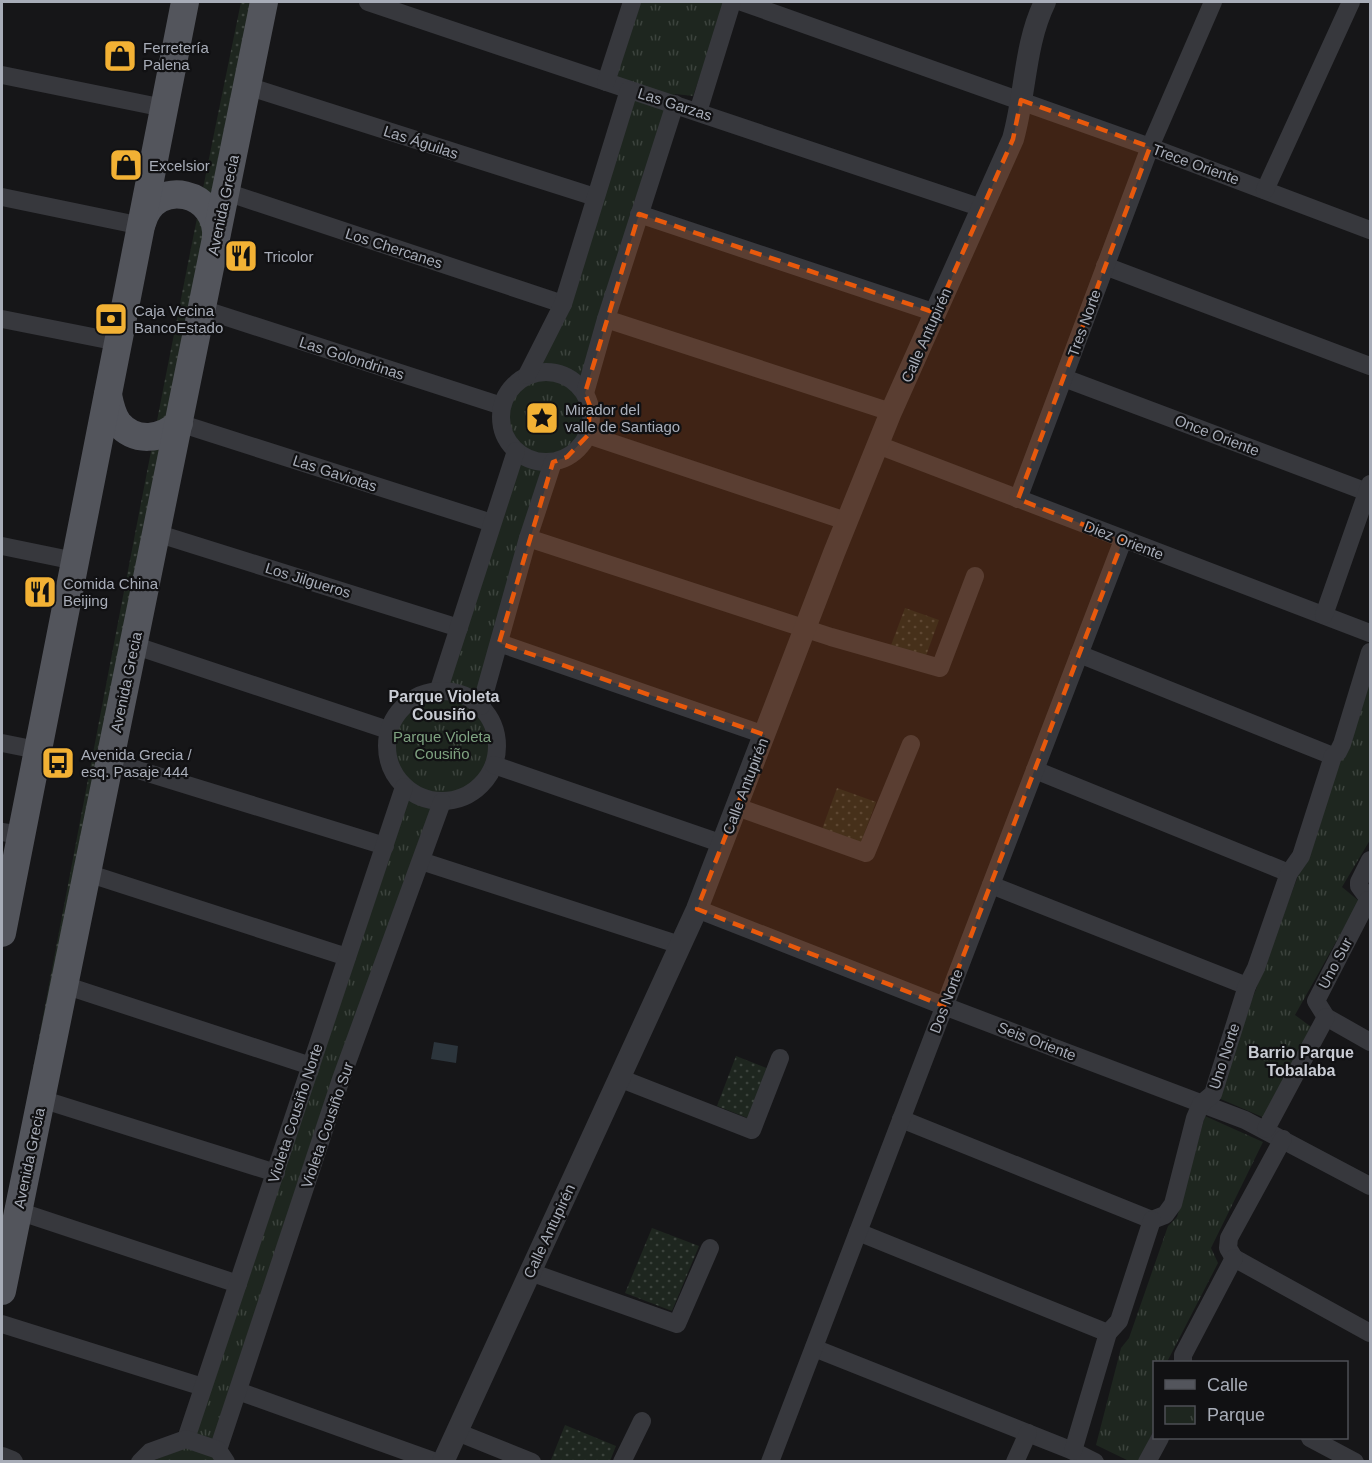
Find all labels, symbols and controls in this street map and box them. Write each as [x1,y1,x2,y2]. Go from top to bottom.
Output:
shop icon: Ferretería Palena [102,38,138,74]
place label: Ferretería Palena [143,39,210,73]
street label: Las Garzas [636,84,714,124]
street label: Las Águilas [381,122,461,162]
street label: Trece Oriente [1150,140,1242,188]
shop icon: Excelsior [108,147,144,183]
street label: Avenida Grecia [204,153,242,257]
place label: Excelsior [149,157,210,174]
street label: Los Chercanes [343,224,445,272]
restaurant icon: Tricolor [223,238,259,274]
place label: Tricolor [264,248,313,265]
street label: Calle Antupirén [898,285,954,385]
street label: Tres Norte [1064,287,1104,359]
bank icon: Caja Vecina BancoEstado [93,301,129,337]
place label: Caja Vecina BancoEstado [134,302,223,336]
street label: Las Golondrinas [297,333,407,383]
place icon: Mirador del valle de Santiago [524,400,560,436]
place label: Mirador del valle de Santiago [565,401,680,435]
street label: Once Oriente [1172,411,1262,459]
street label: Las Gaviotas [291,451,379,495]
street label: Diez Oriente [1082,517,1166,563]
street label: Los Jilgueros [263,559,353,601]
restaurant icon: Comida China Beijing [22,574,58,610]
place label: Comida China Beijing [63,575,159,609]
street label: Avenida Grecia [107,630,145,734]
district label: Parque Violeta Cousiño [389,688,500,723]
park label: Parque Violeta Cousiño [393,728,492,762]
street label: Calle Antupirén [719,735,771,837]
bus stop icon: Avenida Grecia / esq. Pasaje 444 [40,745,76,781]
place label: Avenida Grecia / esq. Pasaje 444 [81,746,192,780]
street label: Uno Sur [1315,935,1355,991]
street label: Dos Norte [926,966,966,1036]
street label: Seis Oriente [995,1018,1079,1064]
street label: Uno Norte [1205,1021,1243,1091]
street label: Violeta Cousiño Norte [264,1041,326,1185]
district label: Barrio Parque Tobalaba [1248,1044,1354,1079]
street label: Violeta Cousiño Sur [297,1060,357,1190]
street label: Avenida Grecia [10,1106,48,1210]
street label: Calle Antupirén [520,1181,578,1281]
legend [1153,1361,1348,1439]
text: Calle [1207,1375,1248,1395]
text: Parque [1207,1405,1265,1425]

